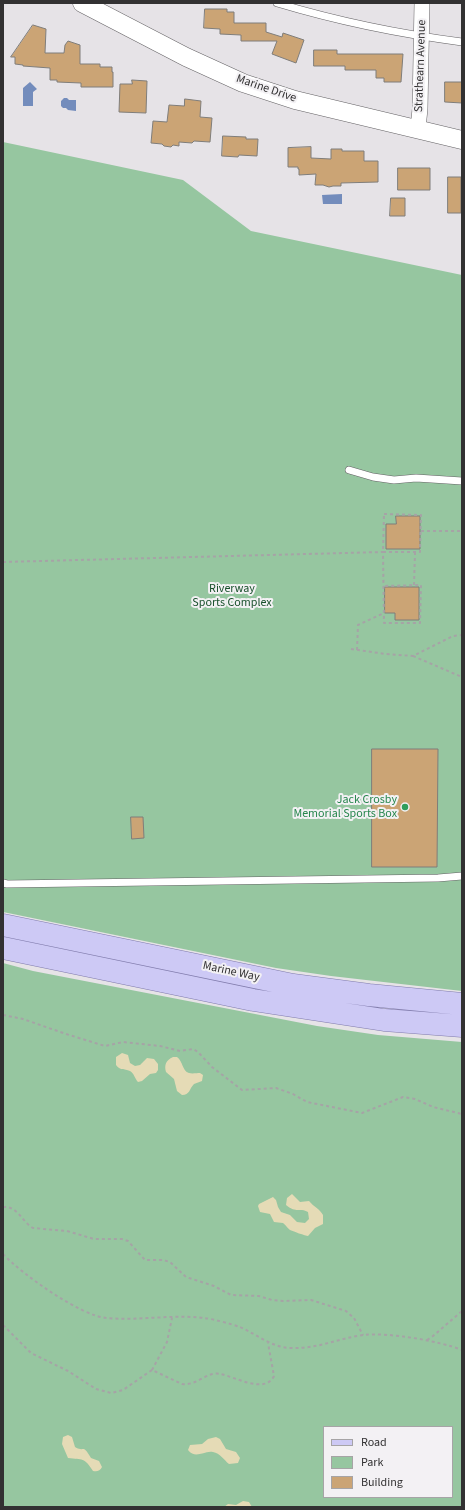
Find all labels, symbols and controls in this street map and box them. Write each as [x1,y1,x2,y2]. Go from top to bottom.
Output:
street label: Strathearn Avenue [412,20,430,112]
street label: Marine Drive [234,72,298,106]
park label: Riverway Sports Complex [192,582,272,610]
place label: Jack Crosby Memorial Sports Box [293,793,397,821]
marker: Jack Crosby Memorial Sports Box [400,802,410,812]
street label: Marine Way [201,959,261,985]
legend [323,1426,453,1498]
text: Road [361,1434,387,1451]
text: Park [361,1454,383,1471]
text: Building [361,1474,403,1491]

